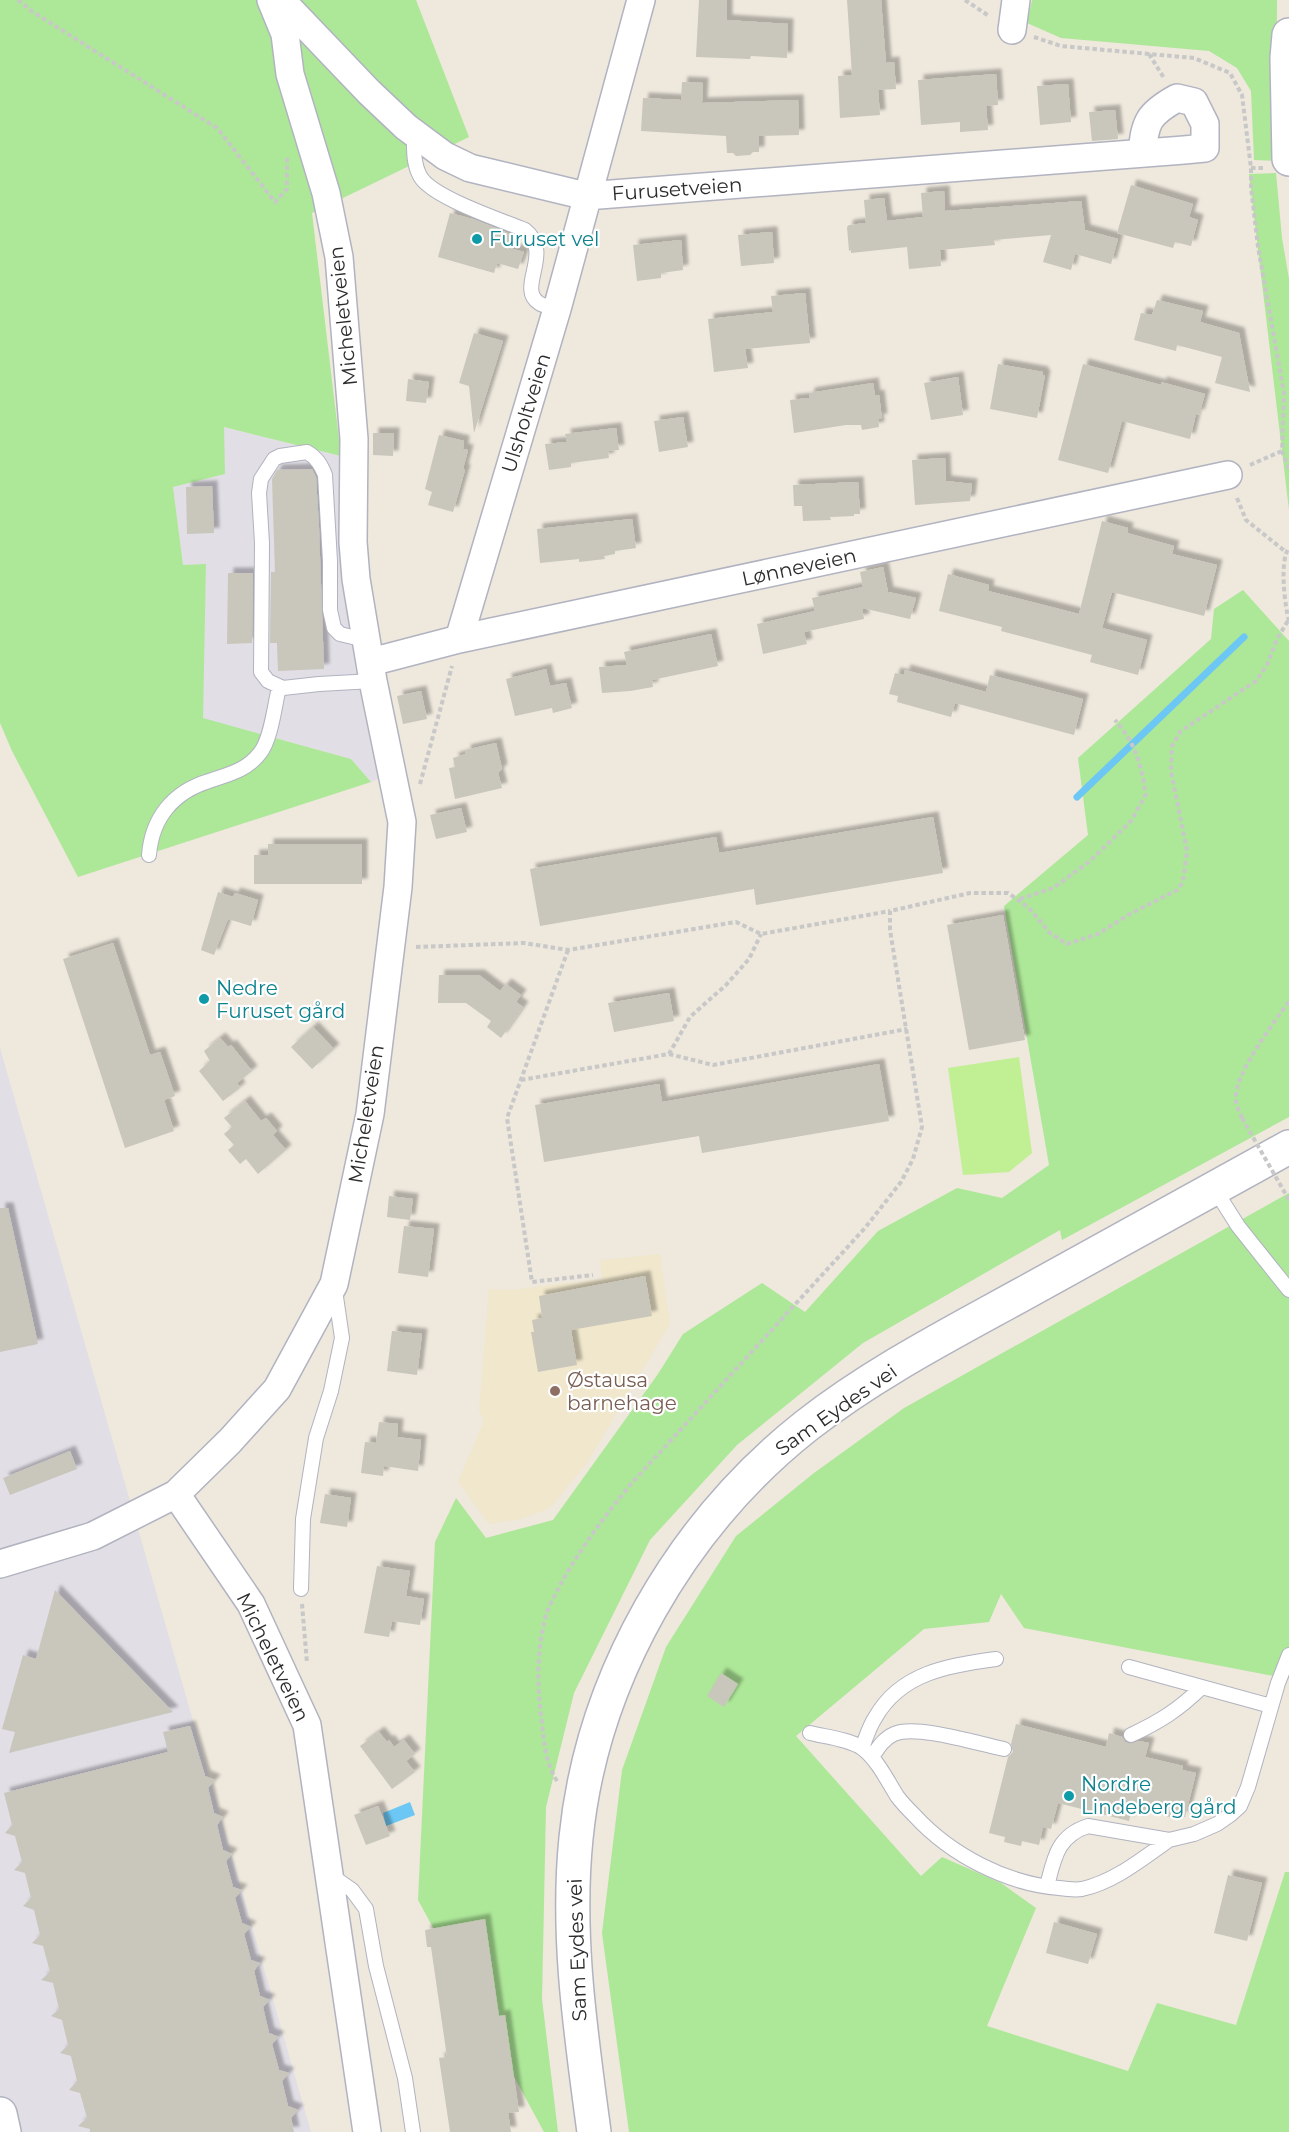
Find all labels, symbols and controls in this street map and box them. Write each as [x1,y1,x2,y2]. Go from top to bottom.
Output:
street label: Furusetveien [611,172,743,206]
place label: Furuset vel [489,227,599,251]
marker: Furuset vel [470,232,484,246]
street label: Micheletveien [324,245,362,387]
street label: Ulsholtveien [496,350,556,476]
street label: Lønneveien [739,543,859,591]
place label: Nedre Furuset gård [216,976,345,1023]
marker: Nedre Furuset gård [197,992,211,1006]
street label: Micheletveien [343,1043,389,1185]
street label: Sam Eydes vei [770,1359,902,1461]
place label: Østausa barnehage [567,1368,677,1415]
marker: Østausa barnehage [548,1384,562,1398]
street label: Micheletveien [231,1589,315,1725]
place label: Nordre Lindeberg gård [1081,1772,1237,1819]
marker: Nordre Lindeberg gård [1062,1789,1076,1803]
street label: Sam Eydes vei [563,1878,591,2022]

